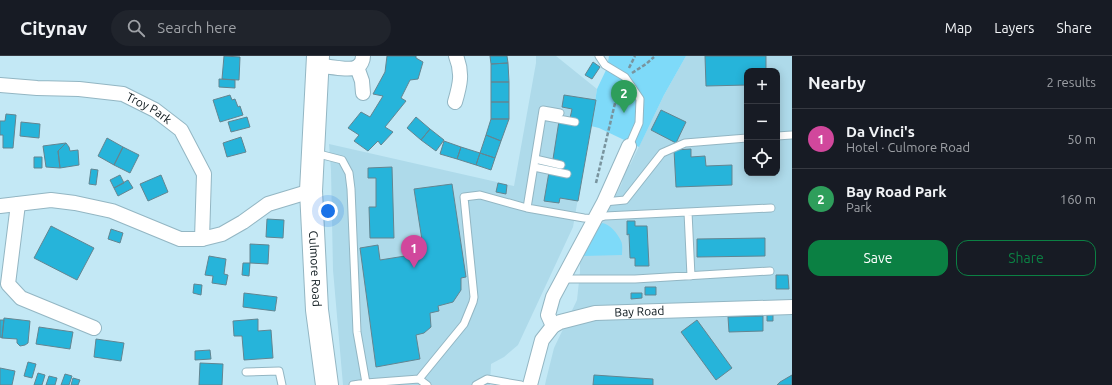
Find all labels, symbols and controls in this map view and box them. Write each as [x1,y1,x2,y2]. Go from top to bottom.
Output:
search box [111,10,391,46]
text: Citynav [20,17,87,39]
icon: search [125,17,147,39]
text: Search here [157,19,237,36]
text: Map [945,20,972,36]
text: Layers [994,20,1034,36]
text: Share [1056,20,1092,36]
map controls [744,68,780,176]
button: + [744,68,780,104]
text: Nearby [808,73,866,92]
text: 2 results [1046,75,1096,89]
pin: 2 [611,80,637,113]
street label: Troy Park [124,90,174,126]
button: − [744,104,780,140]
text: Da Vinci's [846,123,915,140]
text: 1 [817,132,825,146]
text: 50 m [1067,132,1096,146]
button: locate [744,140,780,176]
text: Hotel · Culmore Road [846,140,970,154]
text: Bay Road Park [846,183,947,200]
text: 2 [817,192,825,206]
text: 160 m [1060,192,1096,206]
text: Park [846,200,872,214]
your location [318,201,338,221]
street label: Culmore Road [307,230,324,307]
pin: 1 [401,235,427,268]
button: Save [808,240,948,276]
button: Share [956,240,1096,276]
street label: Bay Road [614,304,665,318]

